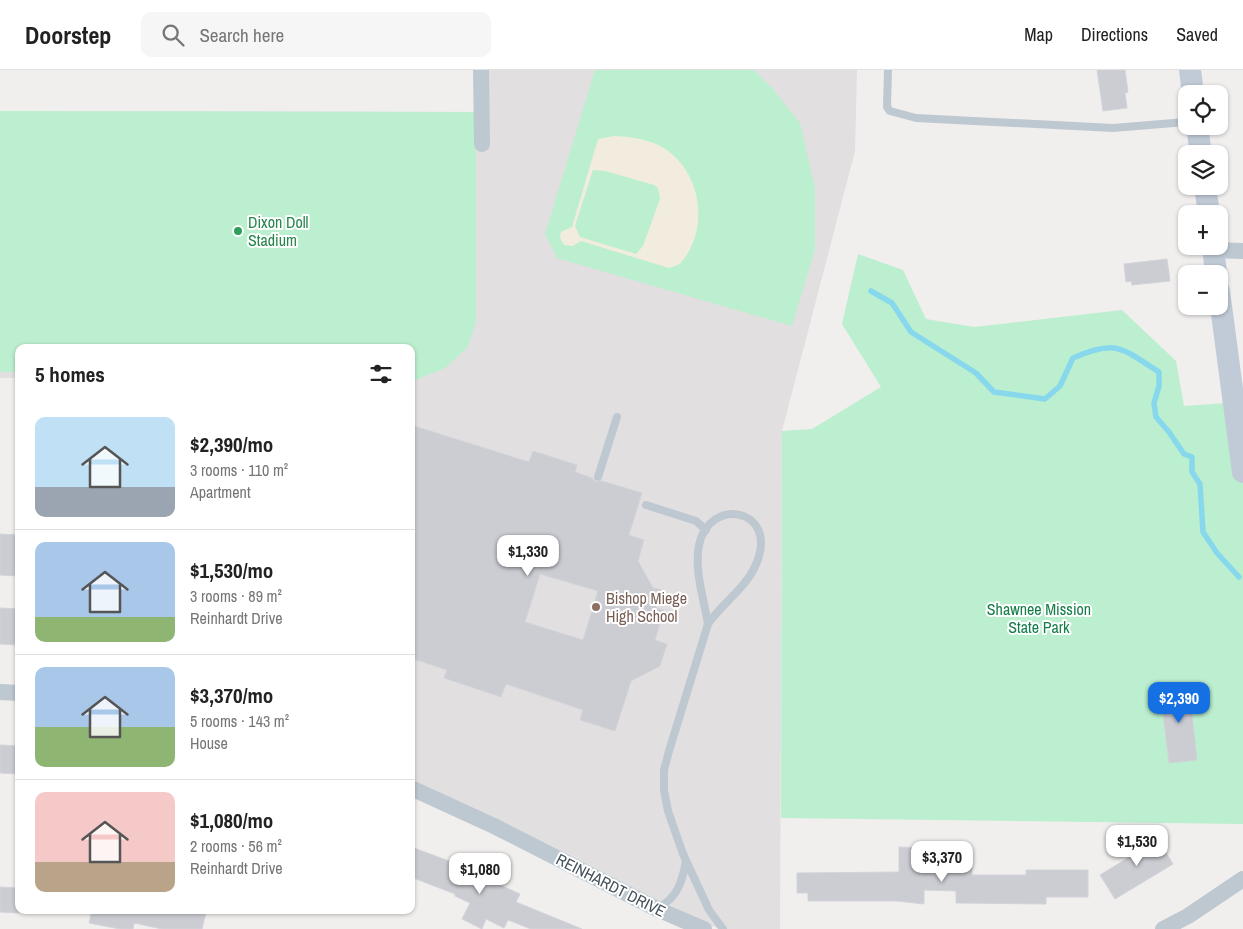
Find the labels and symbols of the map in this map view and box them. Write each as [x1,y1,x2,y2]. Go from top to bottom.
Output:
place label: Dixon Doll Stadium [248,211,309,251]
marker: Dixon Doll Stadium [232,225,244,237]
pin: $1,330 [487,534,569,577]
place label: Bishop Miege High School [606,587,687,627]
park label: Shawnee Mission State Park [987,598,1091,638]
marker: Bishop Miege High School [590,601,602,613]
pin: $2,390 [1138,682,1220,724]
pin: $1,530 [1096,824,1178,867]
pin: $3,370 [901,840,983,883]
street label: REINHARDT DRIVE [553,848,669,922]
pin: $1,080 [439,852,521,895]

